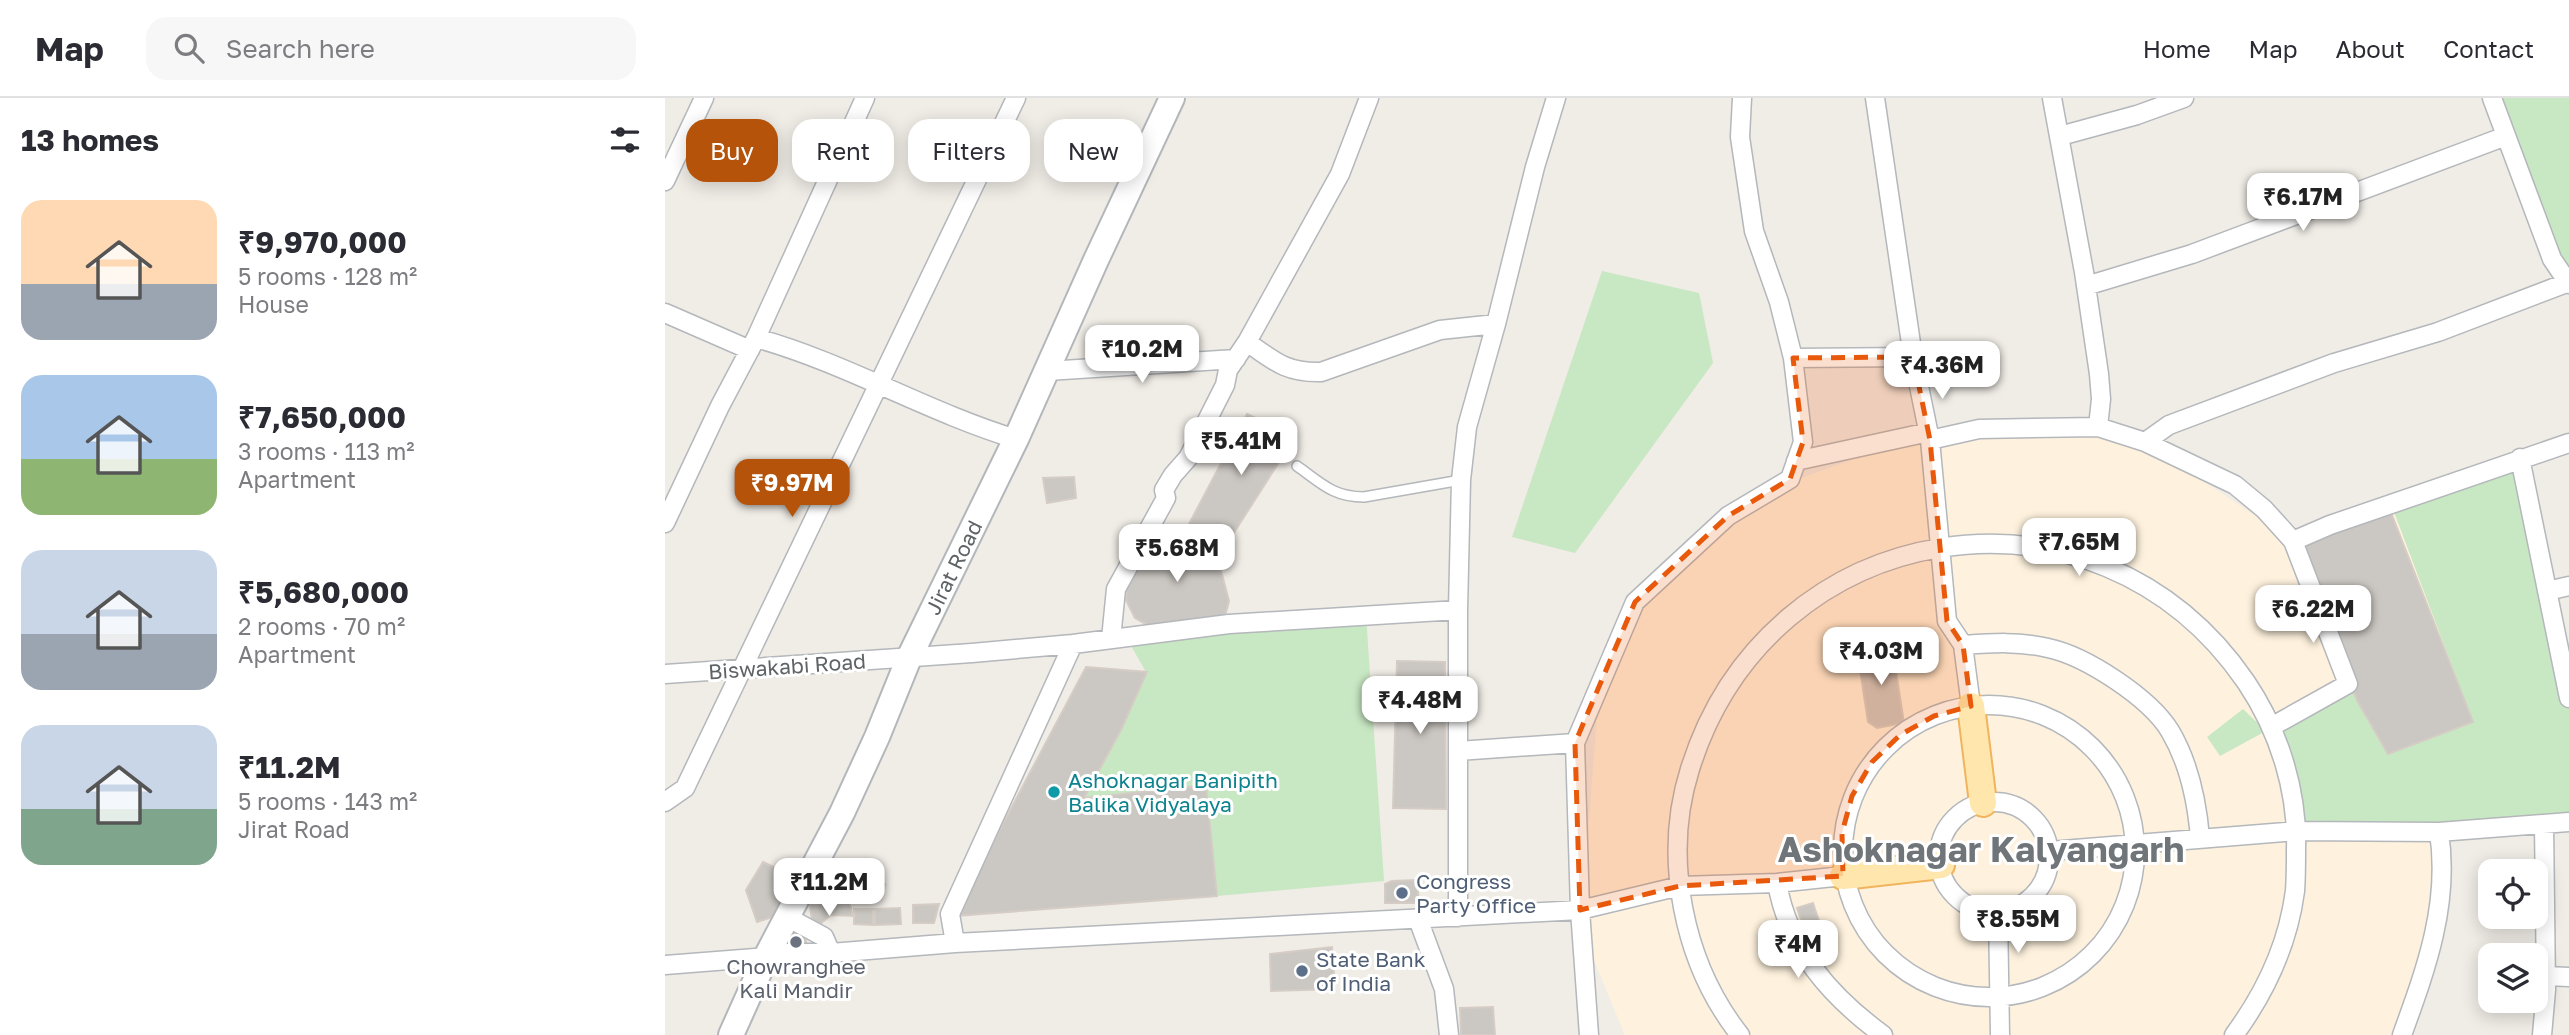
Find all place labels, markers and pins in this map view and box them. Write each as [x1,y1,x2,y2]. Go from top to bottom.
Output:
pin: ₹6.17M [2246,174,2360,233]
pin: ₹10.2M [1085,326,1199,385]
pin: ₹4.36M [1885,342,1999,401]
pin: ₹5.41M [1184,418,1298,477]
pin: ₹9.97M [735,460,849,519]
pin: ₹7.65M [2022,518,2136,578]
pin: ₹5.68M [1120,524,1234,584]
pin: ₹6.22M [2256,586,2370,645]
pin: ₹4.03M [1824,628,1938,687]
pin: ₹4.48M [1363,676,1477,736]
place label: Ashoknagar Banipith Balika Vidyalaya [1068,767,1278,817]
marker: Ashoknagar Banipith Balika Vidyalaya [1046,784,1062,800]
pin: ₹11.2M [772,858,886,918]
place label: Congress Party Office [1416,868,1536,918]
marker: Congress Party Office [1394,885,1410,901]
pin: ₹8.55M [1961,896,2075,955]
pin: ₹4M [1764,920,1832,980]
marker: Chowranghee Kali Mandir [788,934,804,950]
place label: State Bank of India [1316,946,1426,996]
place label: Chowranghee Kali Mandir [726,953,866,1003]
marker: State Bank of India [1294,963,1310,979]

